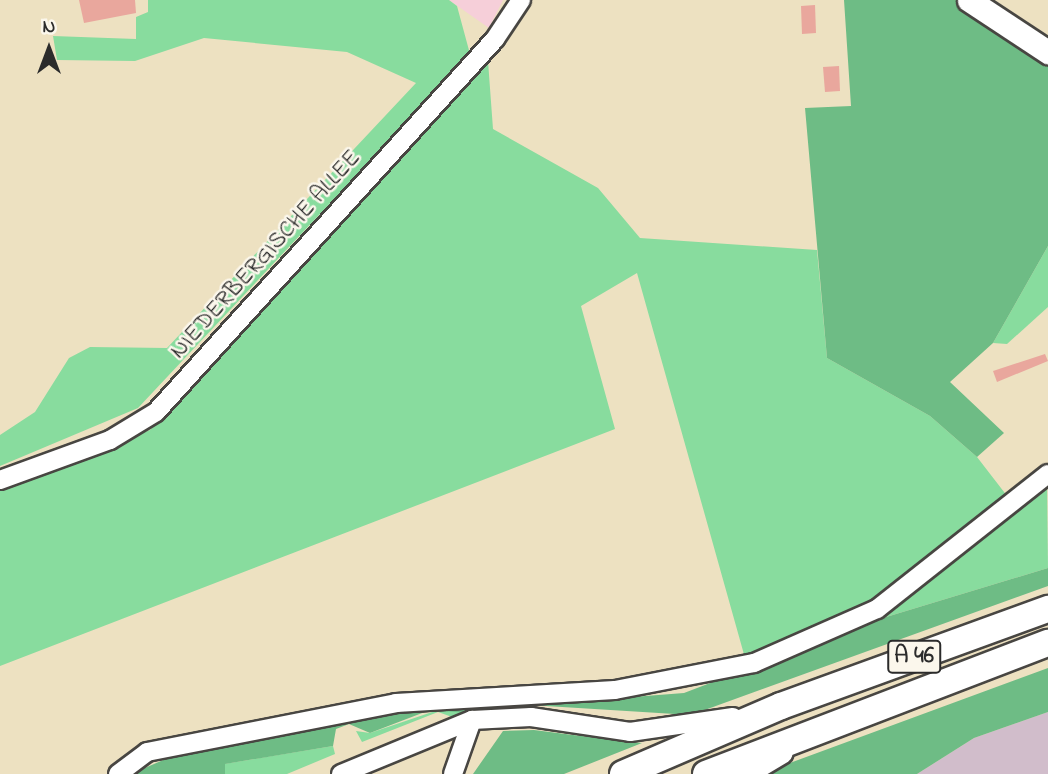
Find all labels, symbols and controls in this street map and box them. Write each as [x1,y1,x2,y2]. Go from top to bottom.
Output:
north arrow [14,14,84,84]
text: N [43,14,55,41]
street label: NIEDERBERGISCHE ALLEE [164,145,368,365]
road number: A 46 [886,638,942,677]

